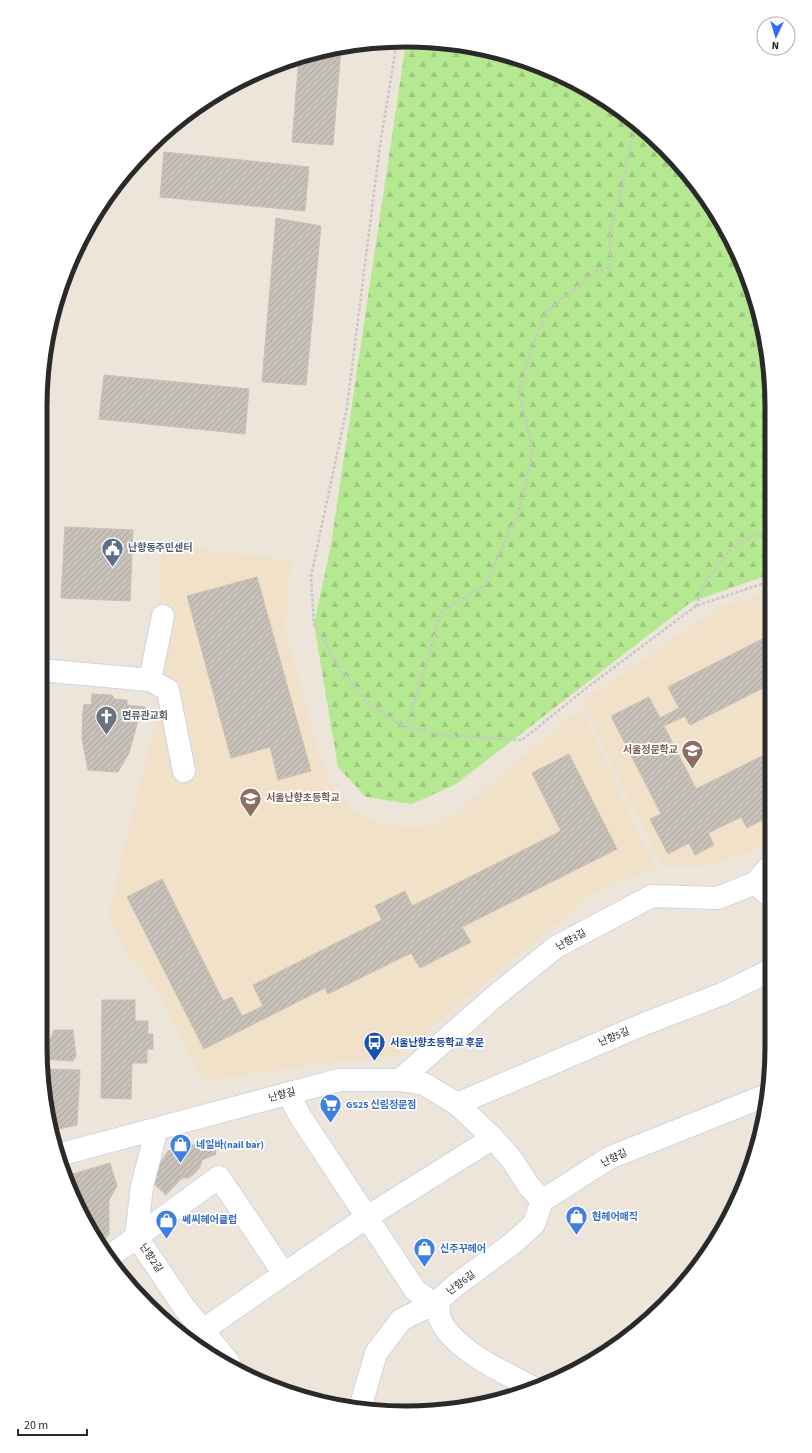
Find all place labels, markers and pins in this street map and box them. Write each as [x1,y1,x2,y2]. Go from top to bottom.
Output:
public building icon: 난향동주민센터 [100,535,126,568]
place label: 난향동주민센터 [128,541,192,555]
church icon: 면류관교회 [94,703,120,736]
place label: 면류관교회 [122,709,168,723]
school or university icon: 서울정문학교 [680,737,706,770]
place label: 서울정문학교 [623,743,678,757]
school or university icon: 서울난향초등학교 [238,785,264,818]
place label: 서울난향초등학교 [266,791,340,805]
bus stop icon: 서울난향초등학교 후문 [362,1030,388,1063]
place label: 서울난향초등학교 후문 [390,1036,484,1050]
supermarket icon: GS25 신림정문점 [318,1092,344,1125]
place label: GS25 신림정문점 [346,1098,417,1112]
shop icon: 네일바(nail bar) [168,1132,194,1165]
place label: 네일바(nail bar) [196,1138,264,1152]
shop icon: 현헤어매직 [563,1204,589,1237]
shop icon: 쎄씨헤어클럽 [154,1207,180,1240]
place label: 현헤어매직 [592,1210,638,1224]
place label: 쎄씨헤어클럽 [182,1213,237,1227]
shop icon: 신주꾸헤어 [412,1236,438,1269]
place label: 신주꾸헤어 [440,1242,486,1256]

